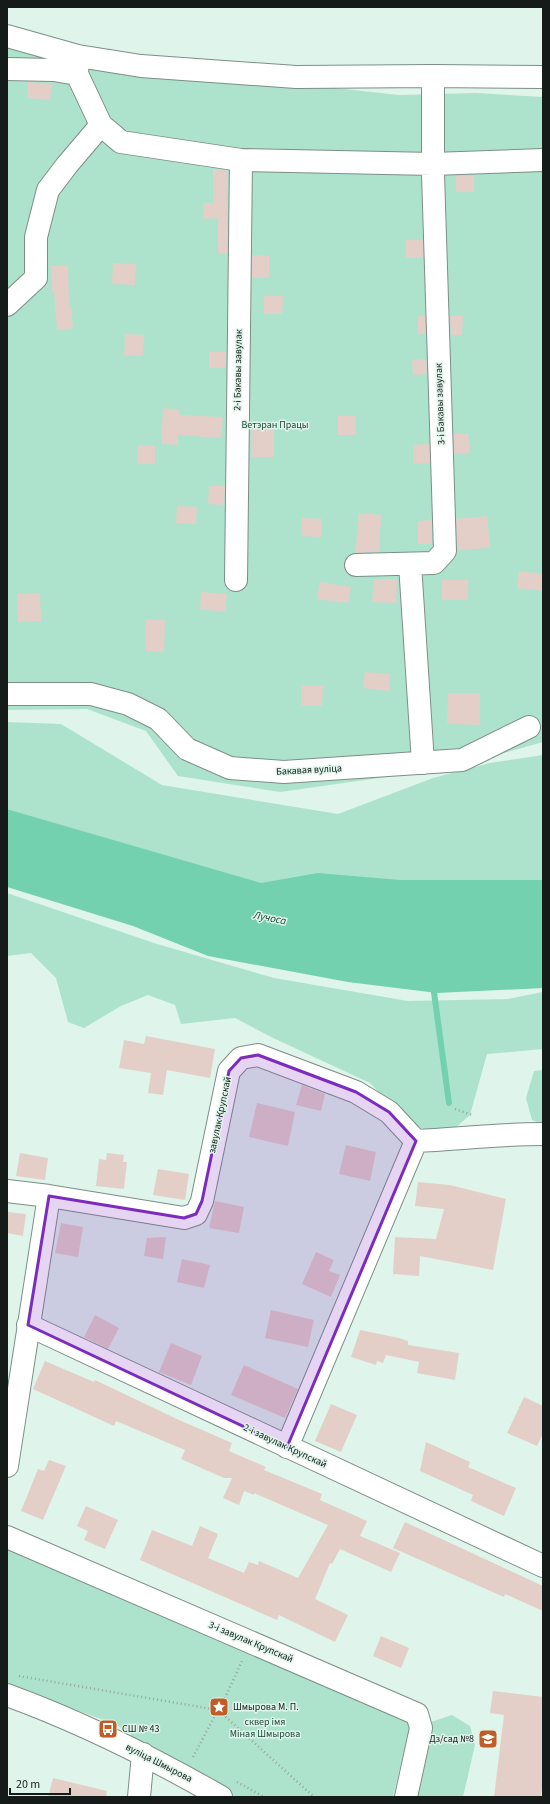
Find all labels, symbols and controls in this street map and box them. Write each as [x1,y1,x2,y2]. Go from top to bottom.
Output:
street label: 2-і Бакавы завулак [230,329,246,411]
street label: 3-і Бакавы завулак [432,363,448,445]
park label: Ветэран Працы [241,418,309,432]
street label: Бакавая вуліца [276,761,342,779]
water label: Лучоса [251,907,288,929]
street label: завулак Крупскай [205,1075,235,1155]
street label: 2-і завулак Крупскай [241,1420,329,1472]
street label: 3-і завулак Крупскай [207,1618,295,1666]
place icon: Шмырова М. П. [208,1696,230,1718]
place label: Шмырова М. П. [233,1700,299,1714]
park label: сквер імя Міная Шмырова [230,1715,300,1741]
bus stop icon: СШ № 43 [97,1718,119,1740]
place label: СШ № 43 [122,1722,159,1736]
school or university icon: Дз/сад №8 [477,1728,499,1750]
place label: Дз/сад №8 [429,1732,474,1746]
street label: вуліца Шмырова [123,1740,195,1786]
scale bar [10,1770,70,1796]
text: 20 m [16,1776,40,1793]

